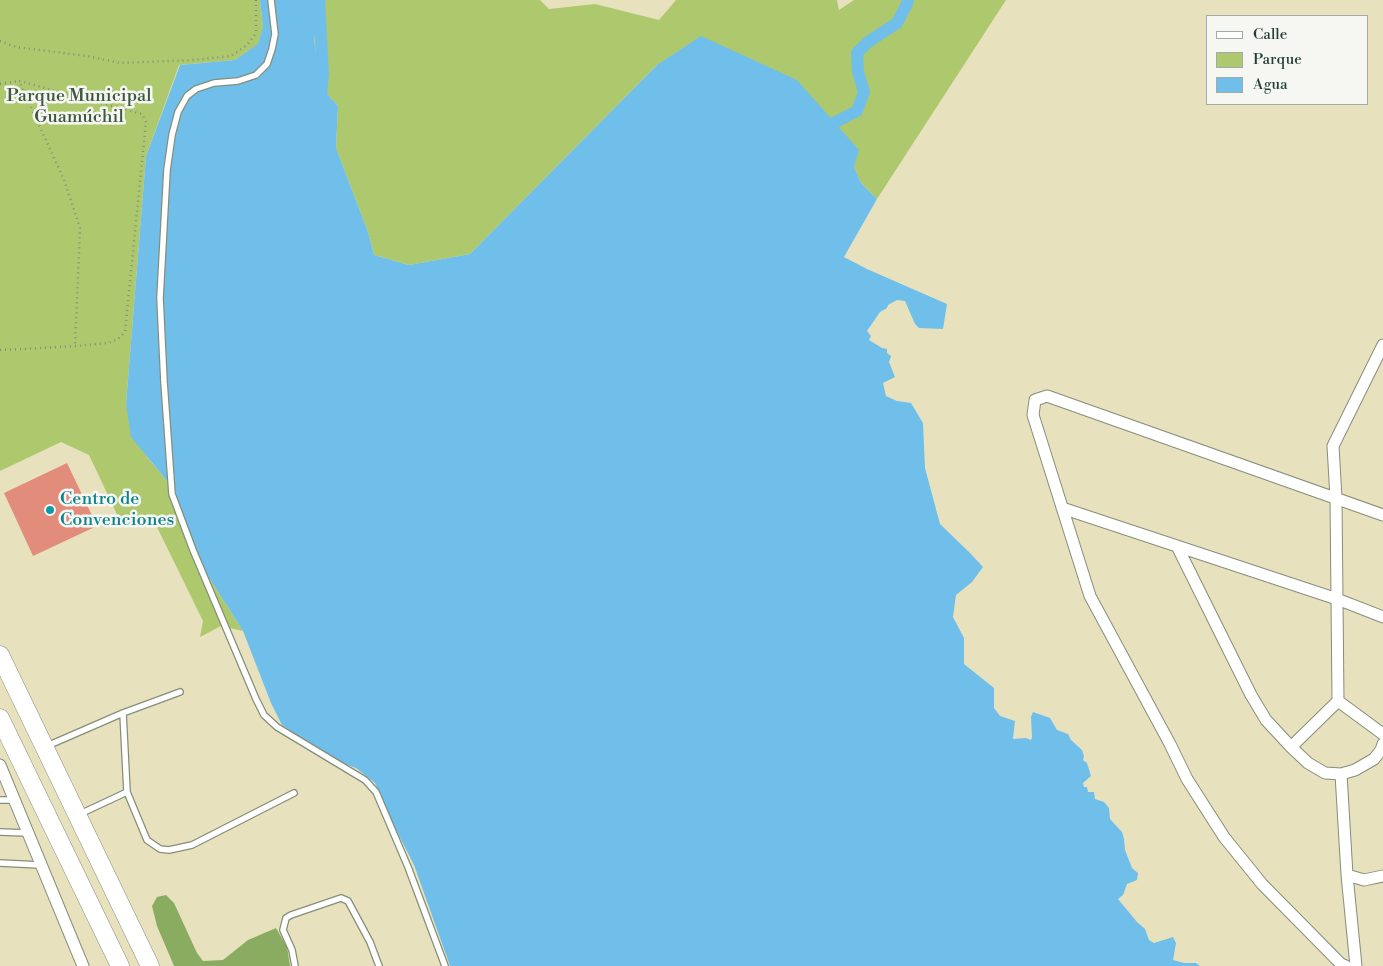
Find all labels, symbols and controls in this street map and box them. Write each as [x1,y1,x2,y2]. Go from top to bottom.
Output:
legend [1206,15,1368,105]
text: Calle [1253,25,1287,44]
text: Parque [1253,50,1302,69]
text: Agua [1253,75,1288,94]
park label: Parque Municipal Guamúchil [6,86,152,128]
place label: Centro de Convenciones [60,489,174,532]
marker: Centro de Convenciones [44,504,56,516]

